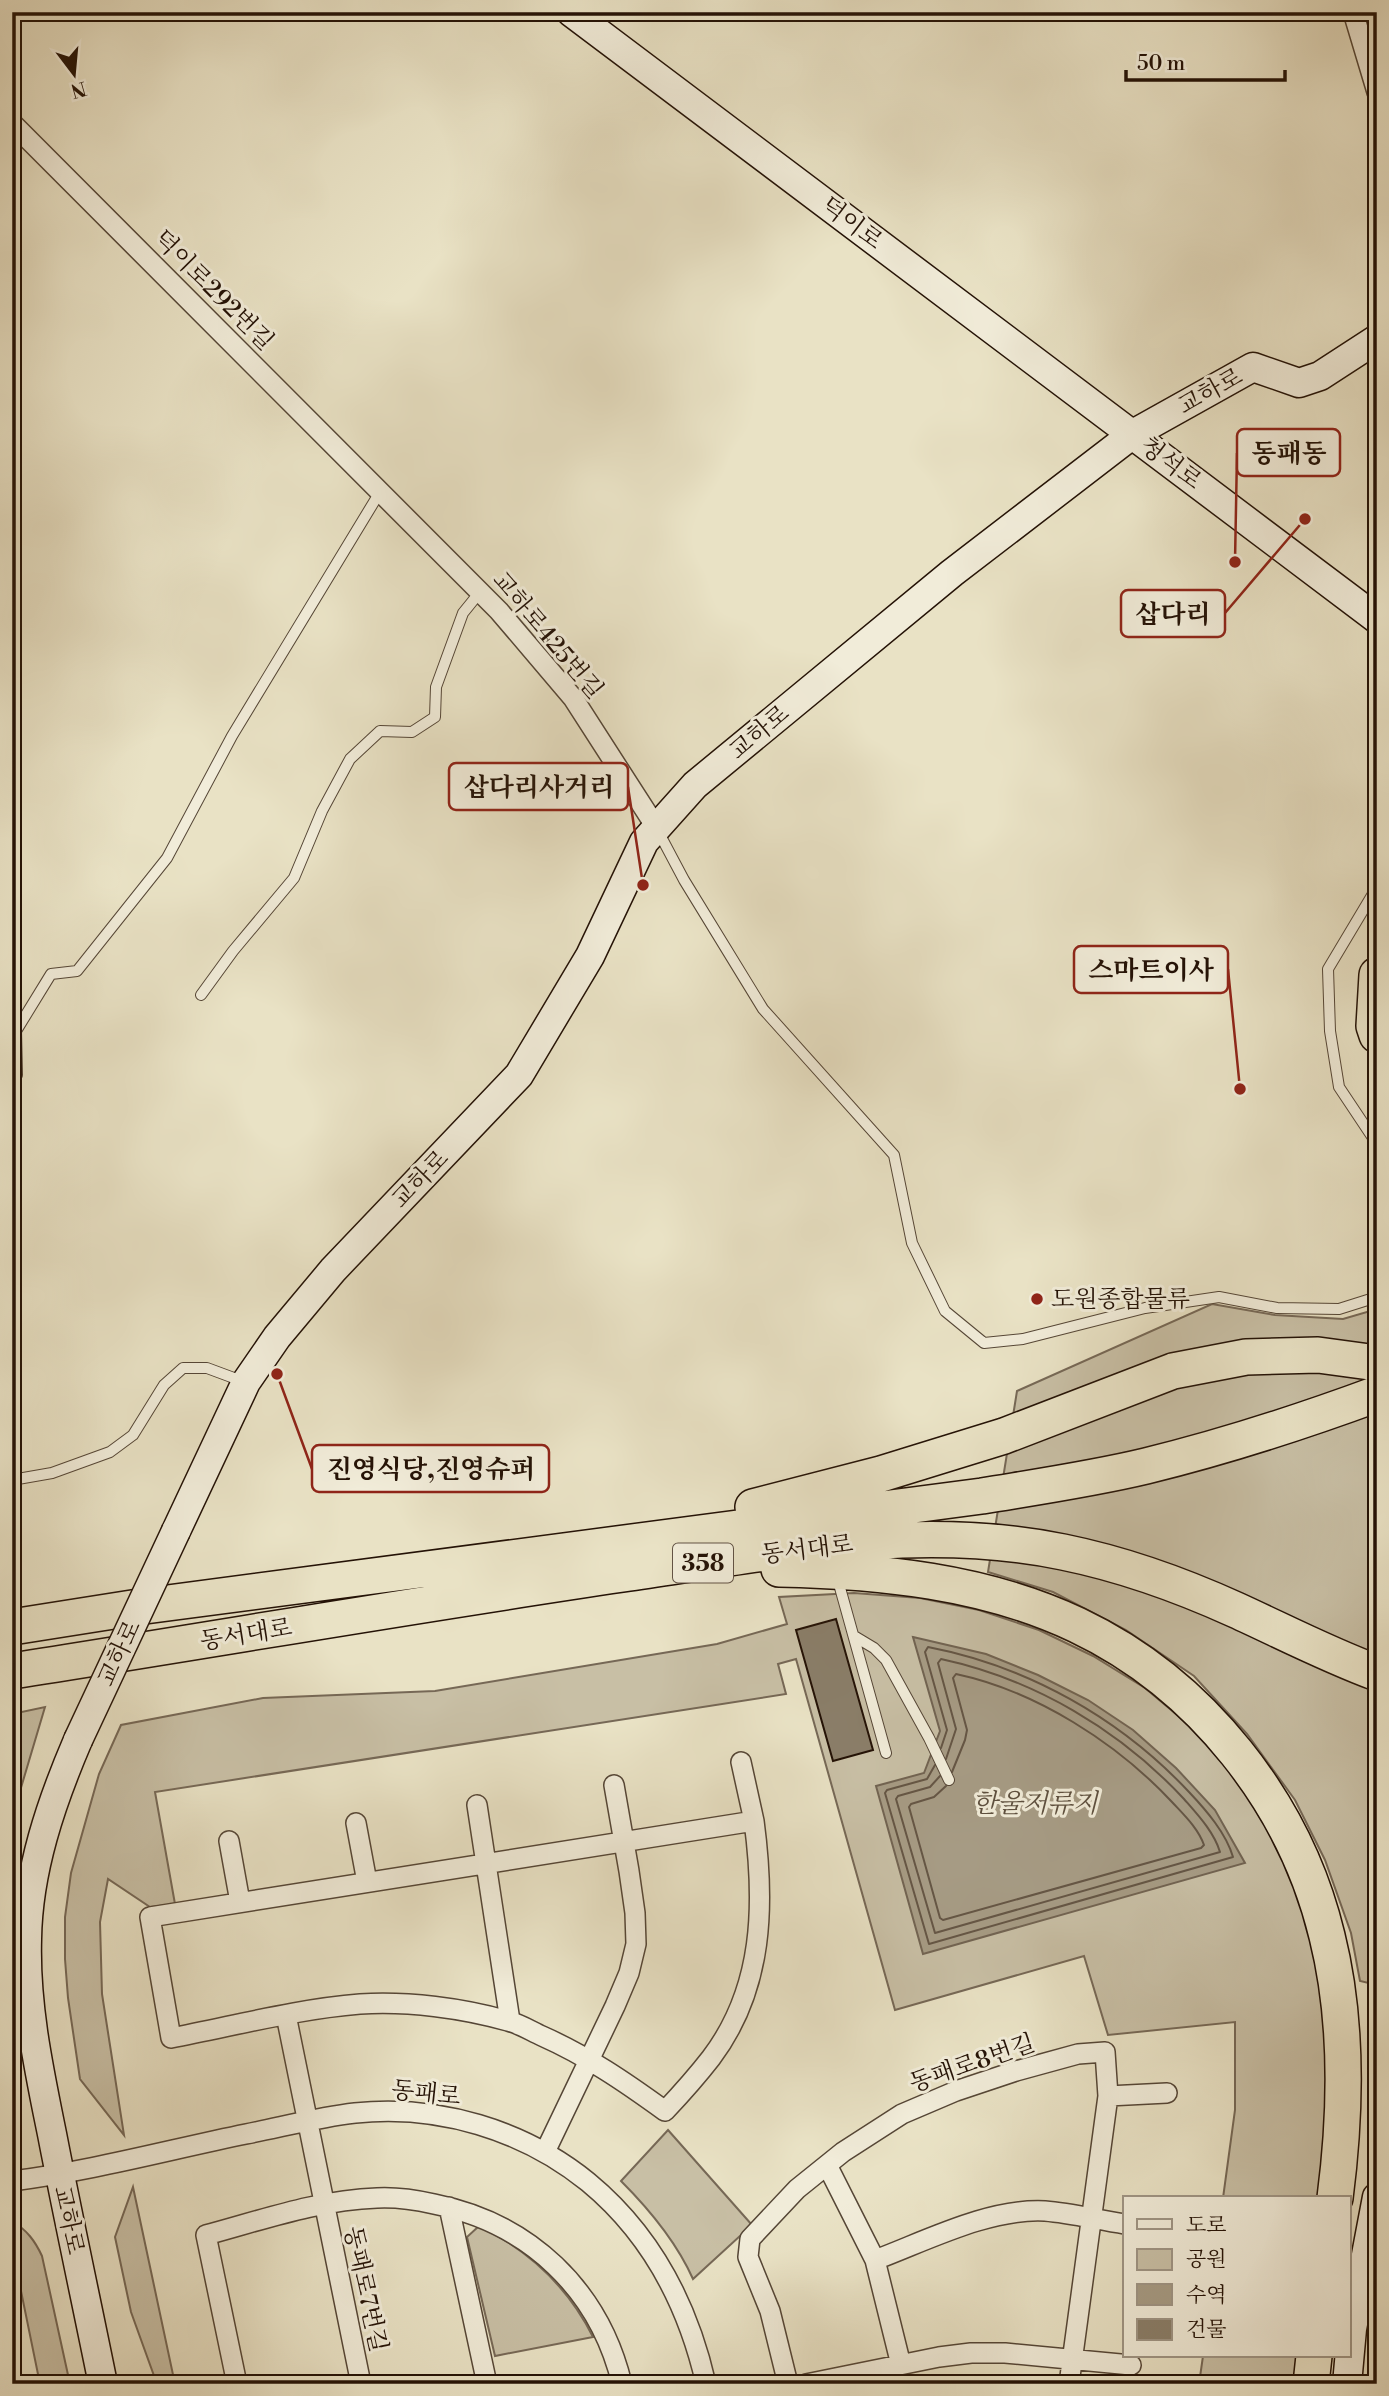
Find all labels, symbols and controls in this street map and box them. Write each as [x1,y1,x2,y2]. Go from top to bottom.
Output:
north arrow [38,38,108,108]
scale bar [1126,38,1286,82]
text: 50 m [1137,51,1185,77]
text: N [68,76,89,103]
street label: 덕이로 [815,191,888,257]
street label: 덕이로292번길 [147,224,280,357]
street label: 교하로 [1173,362,1248,422]
callout: 동패동 [1237,429,1340,476]
street label: 청석로 [1134,431,1207,497]
text: 동패동 [1251,438,1327,470]
street label: 교하로425번길 [485,566,609,705]
callout: 삽다리 [1121,590,1225,637]
text: 삽다리 [1135,599,1211,631]
street label: 교하로 [723,699,796,767]
callout: 삽다리사거리 [449,763,628,810]
text: 삽다리사거리 [464,772,614,804]
callout: 스마트이사 [1074,946,1228,993]
text: 스마트이사 [1088,955,1215,987]
street label: 교하로 [386,1144,456,1215]
place label: 도원종합물류 [1051,1285,1190,1315]
marker: 도원종합물류 [1029,1291,1045,1307]
callout: 진영식당,진영슈퍼 [312,1445,549,1492]
text: 진영식당,진영슈퍼 [327,1454,535,1486]
street label: 동서대로 [759,1529,855,1571]
road number: 358 [673,1544,733,1582]
street label: 동서대로 [198,1613,294,1657]
street label: 교하로 [92,1616,148,1691]
water label: 한울저류지 [972,1788,1100,1820]
street label: 동패로8번길 [906,2028,1039,2099]
street label: 동패로 [390,2075,462,2113]
street label: 교하로 [46,2183,90,2257]
legend [1123,2196,1350,2358]
text: 도로 [1186,2213,1227,2239]
street label: 동패로7번길 [337,2223,393,2355]
text: 공원 [1186,2247,1227,2273]
text: 수역 [1186,2283,1227,2309]
text: 건물 [1186,2317,1227,2343]

